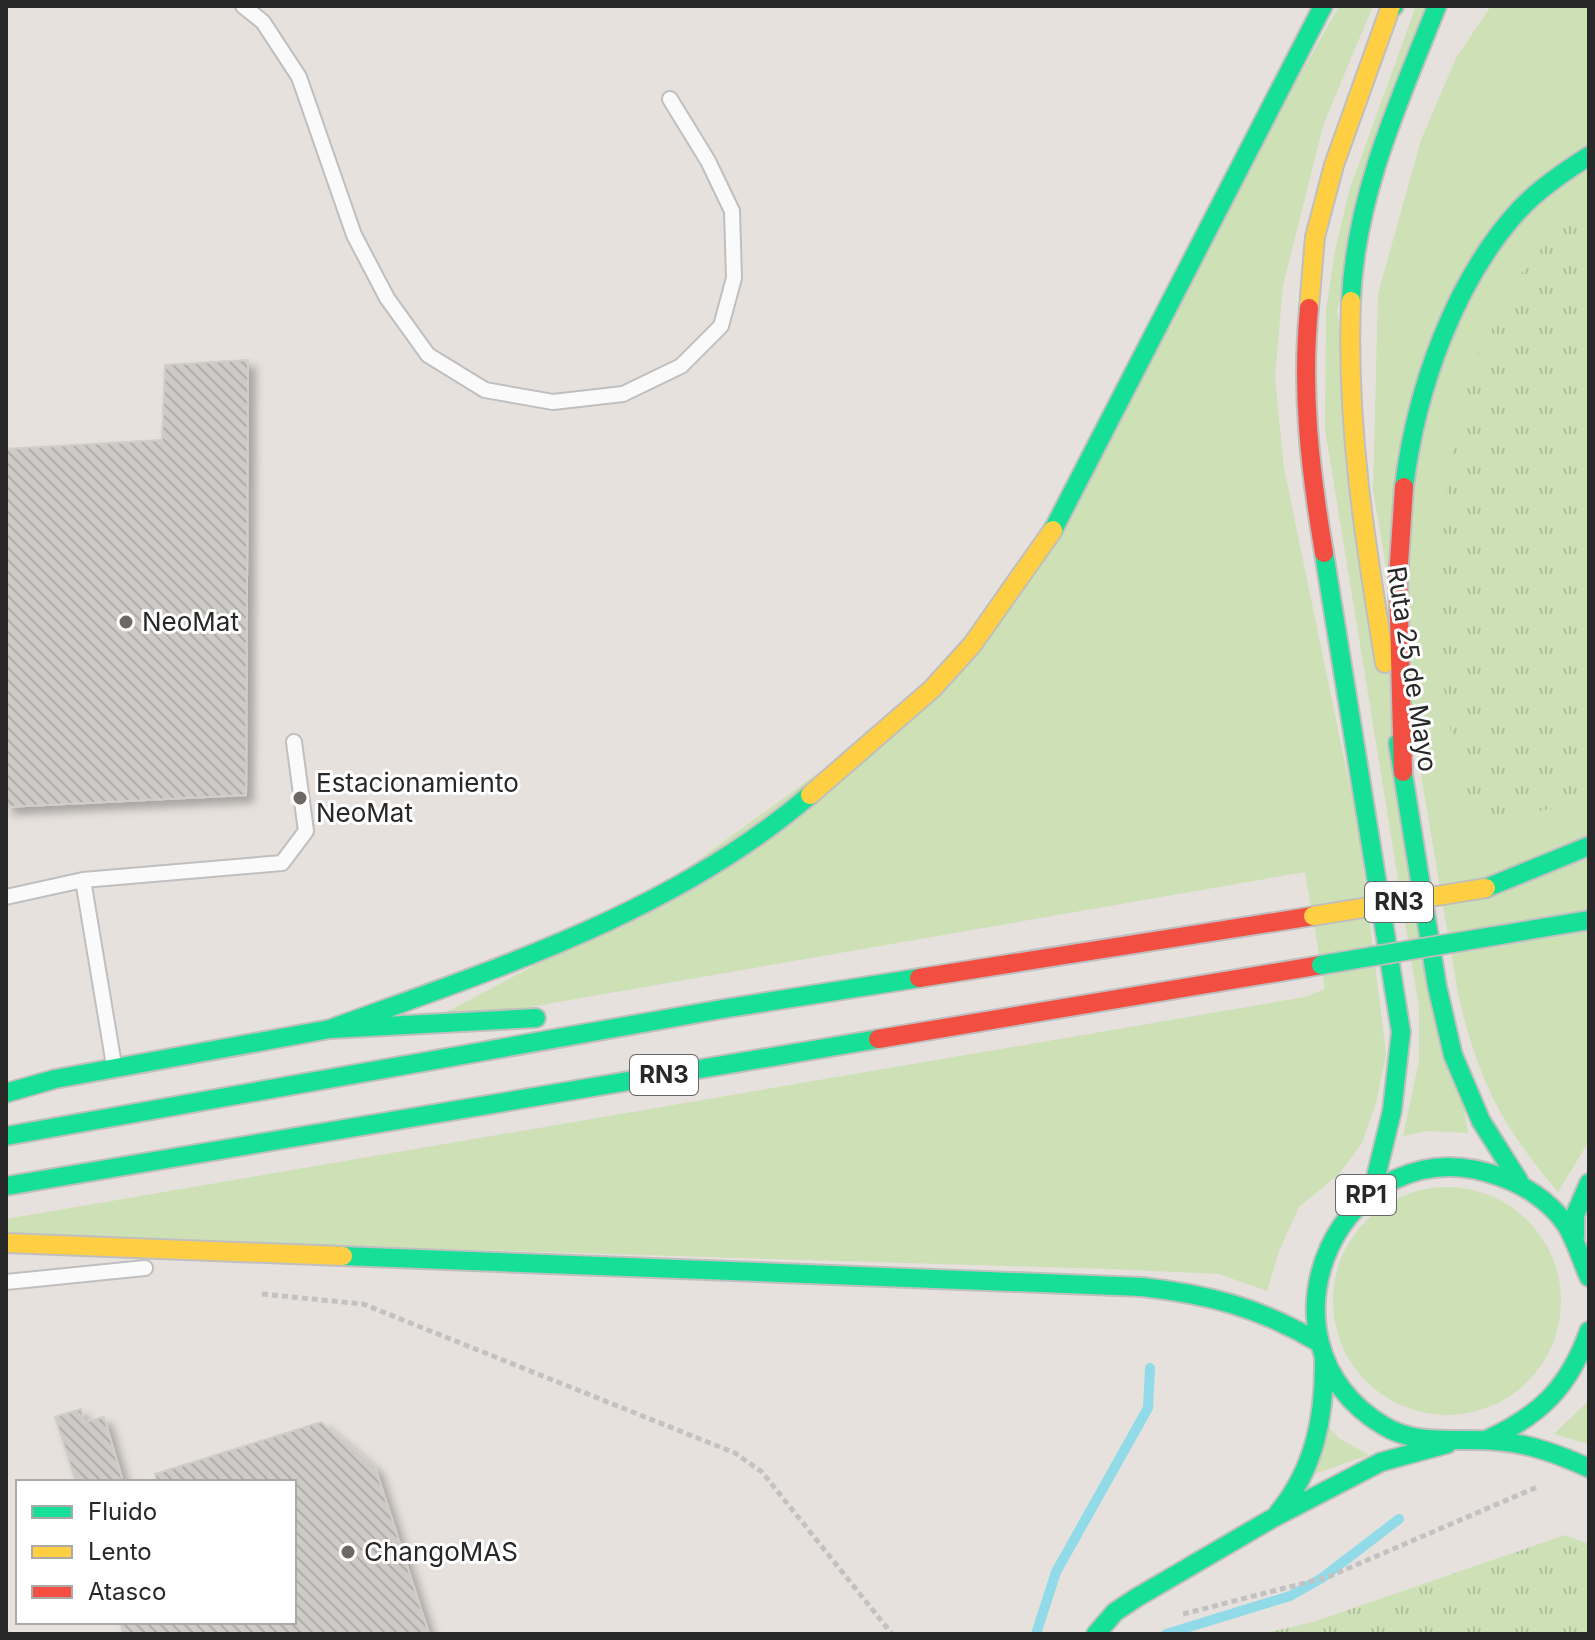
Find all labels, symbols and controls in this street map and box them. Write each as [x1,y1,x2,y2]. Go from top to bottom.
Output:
street label: Ruta 25 de Mayo [1381,564,1444,774]
place label: NeoMat [142,606,239,637]
marker: NeoMat [117,613,135,631]
place label: Estacionamiento NeoMat [316,767,519,828]
marker: Estacionamiento NeoMat [291,789,309,807]
road number: RN3 [1365,882,1433,922]
road number: RN3 [630,1055,698,1095]
road number: RP1 [1336,1175,1396,1215]
legend [16,1480,296,1624]
text: Fluido [88,1497,157,1526]
place label: ChangoMAS [364,1536,518,1567]
text: Lento [88,1537,152,1566]
marker: ChangoMAS [339,1543,357,1561]
text: Atasco [88,1577,166,1606]

